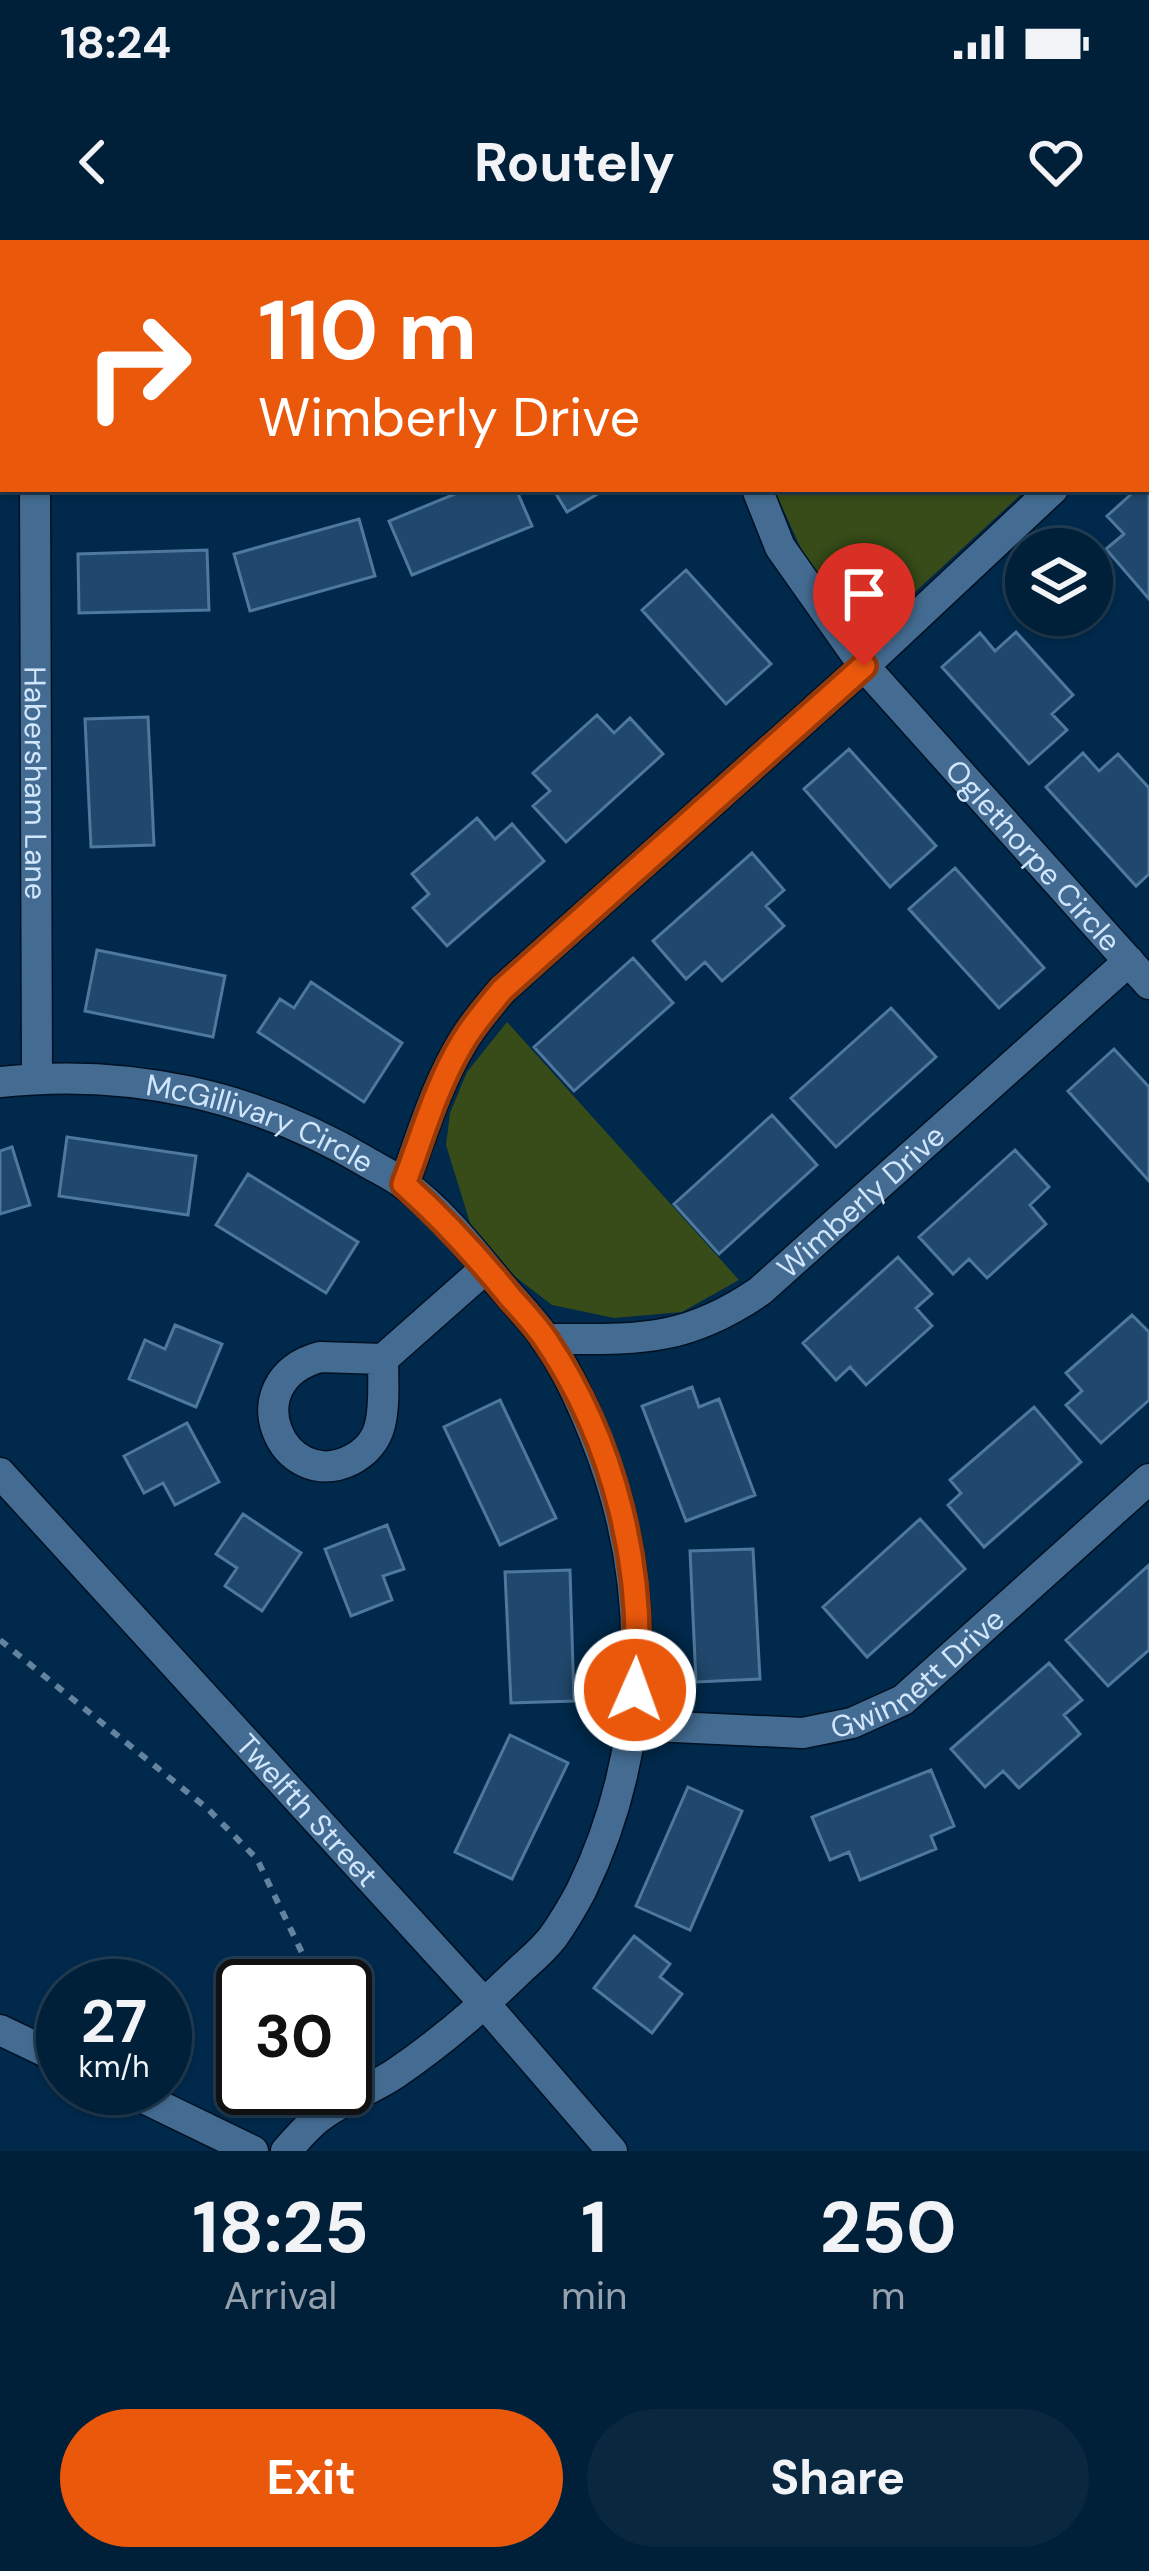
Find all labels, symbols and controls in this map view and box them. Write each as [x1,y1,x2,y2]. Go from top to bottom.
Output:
text: 18:24 [60,13,171,72]
text: Routely [474,127,675,198]
icon: back [60,129,126,195]
icon: heart [1023,129,1089,195]
text: 110 m [258,276,477,385]
icon: right [60,288,216,444]
text: Wimberly Drive [258,382,640,453]
map controls [1005,528,1113,636]
button: layers [1005,528,1113,636]
pin [813,543,915,666]
icon: arrive [831,561,897,627]
street label: Habersham Lane [16,666,56,900]
street label: Oglethorpe Circle [937,751,1130,959]
street label: McGillivary Circle [143,1065,381,1181]
street label: Wimberly Drive [768,1116,953,1286]
street label: Gwinnett Drive [827,1599,1012,1746]
position arrow [572,1627,698,1753]
street label: Twelfth Street [228,1725,387,1894]
speed limit sign: 30 [216,1959,372,2115]
text: 27 [81,1982,147,2061]
text: km/h [79,2047,149,2086]
text: 18:25 [192,2181,369,2274]
text: 1 [581,2181,607,2274]
text: 250 [820,2181,957,2274]
text: Arrival [224,2270,337,2321]
text: min [561,2270,627,2321]
text: m [871,2270,906,2321]
button: Exit [60,2409,563,2547]
button: Share [587,2409,1089,2547]

